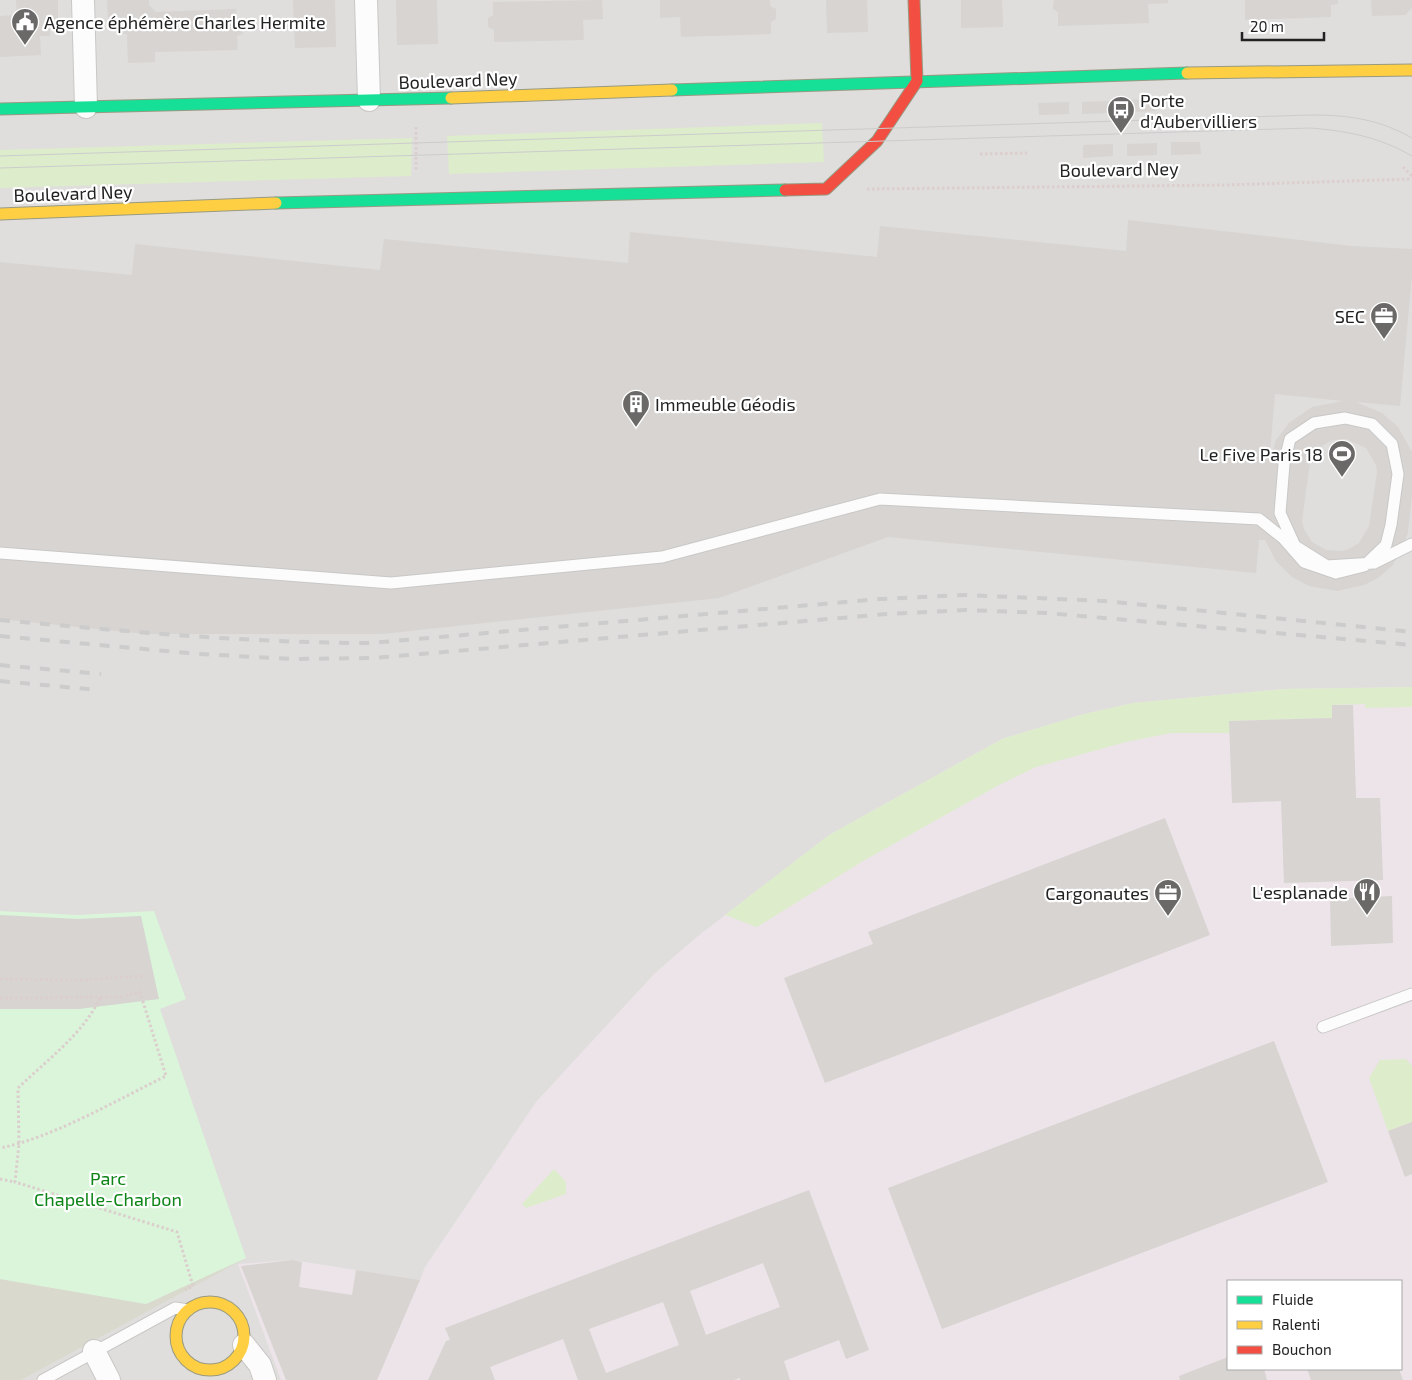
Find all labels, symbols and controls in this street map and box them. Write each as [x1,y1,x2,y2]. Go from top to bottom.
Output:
public building icon: Agence éphémère Charles Hermite [10,7,40,46]
scale bar [1242,10,1324,42]
place label: Agence éphémère Charles Hermite [44,11,326,33]
text: 20 m [1250,17,1284,35]
street label: Boulevard Ney [398,67,518,93]
place label: Porte d'Aubervilliers [1140,89,1257,132]
bus stop icon: Porte d'Aubervilliers [1106,95,1136,134]
street label: Boulevard Ney [1059,157,1179,181]
street label: Boulevard Ney [13,180,133,206]
office icon: SEC [1369,301,1399,340]
place label: SEC [1335,305,1365,327]
building icon: Immeuble Géodis [621,389,651,428]
place label: Immeuble Géodis [655,393,796,415]
sports icon: Le Five Paris 18 [1327,439,1357,478]
place label: Le Five Paris 18 [1199,443,1323,465]
restaurant icon: L'esplanade [1352,877,1382,916]
office icon: Cargonautes [1153,878,1183,917]
place label: L'esplanade [1252,881,1348,903]
place label: Cargonautes [1045,882,1149,904]
park label: Parc Chapelle-Charbon [34,1167,182,1210]
legend [1227,1280,1402,1370]
text: Fluide [1272,1290,1313,1308]
text: Ralenti [1272,1315,1320,1333]
text: Bouchon [1272,1340,1332,1358]

